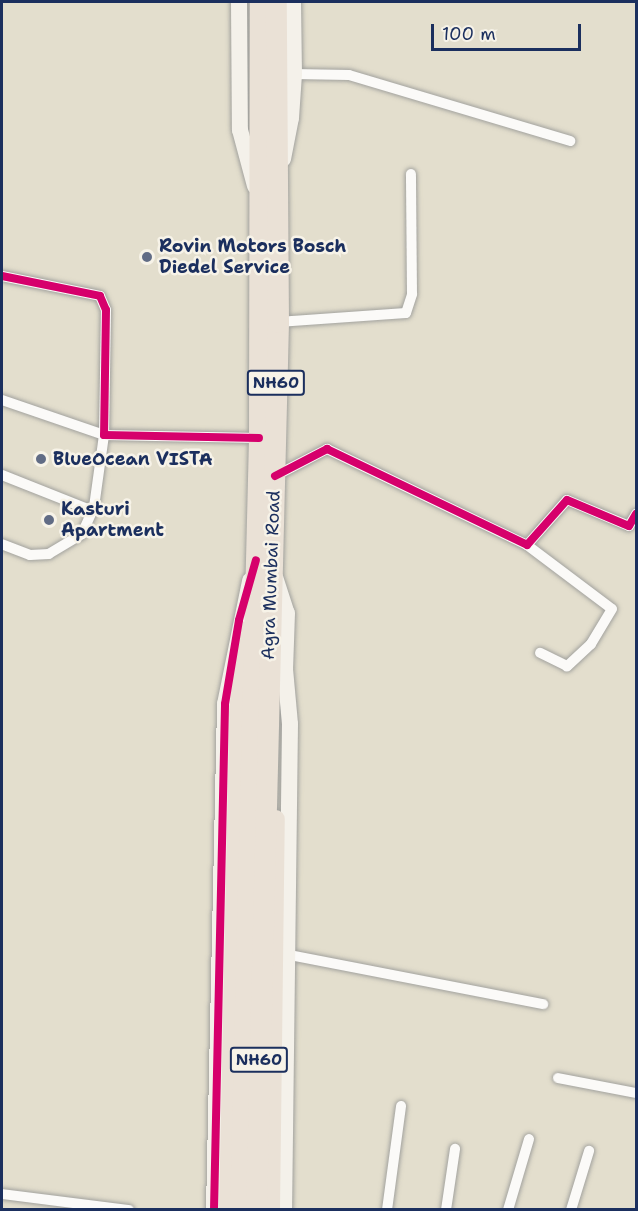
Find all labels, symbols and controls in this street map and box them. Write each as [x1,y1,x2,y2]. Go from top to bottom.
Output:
scale bar [434,12,584,50]
text: 100 m [442,22,496,46]
place label: Rovin Motors Bosch Diedel Service [159,236,346,278]
marker: Rovin Motors Bosch Diedel Service [140,250,154,264]
road number: NH60 [246,370,306,396]
place label: BlueOcean VISTA [53,448,213,470]
marker: BlueOcean VISTA [34,452,48,466]
street label: Agra Mumbai Road [257,490,285,660]
place label: Kasturi Apartment [61,499,164,542]
marker: Kasturi Apartment [42,513,56,527]
road number: NH60 [229,1047,289,1073]

